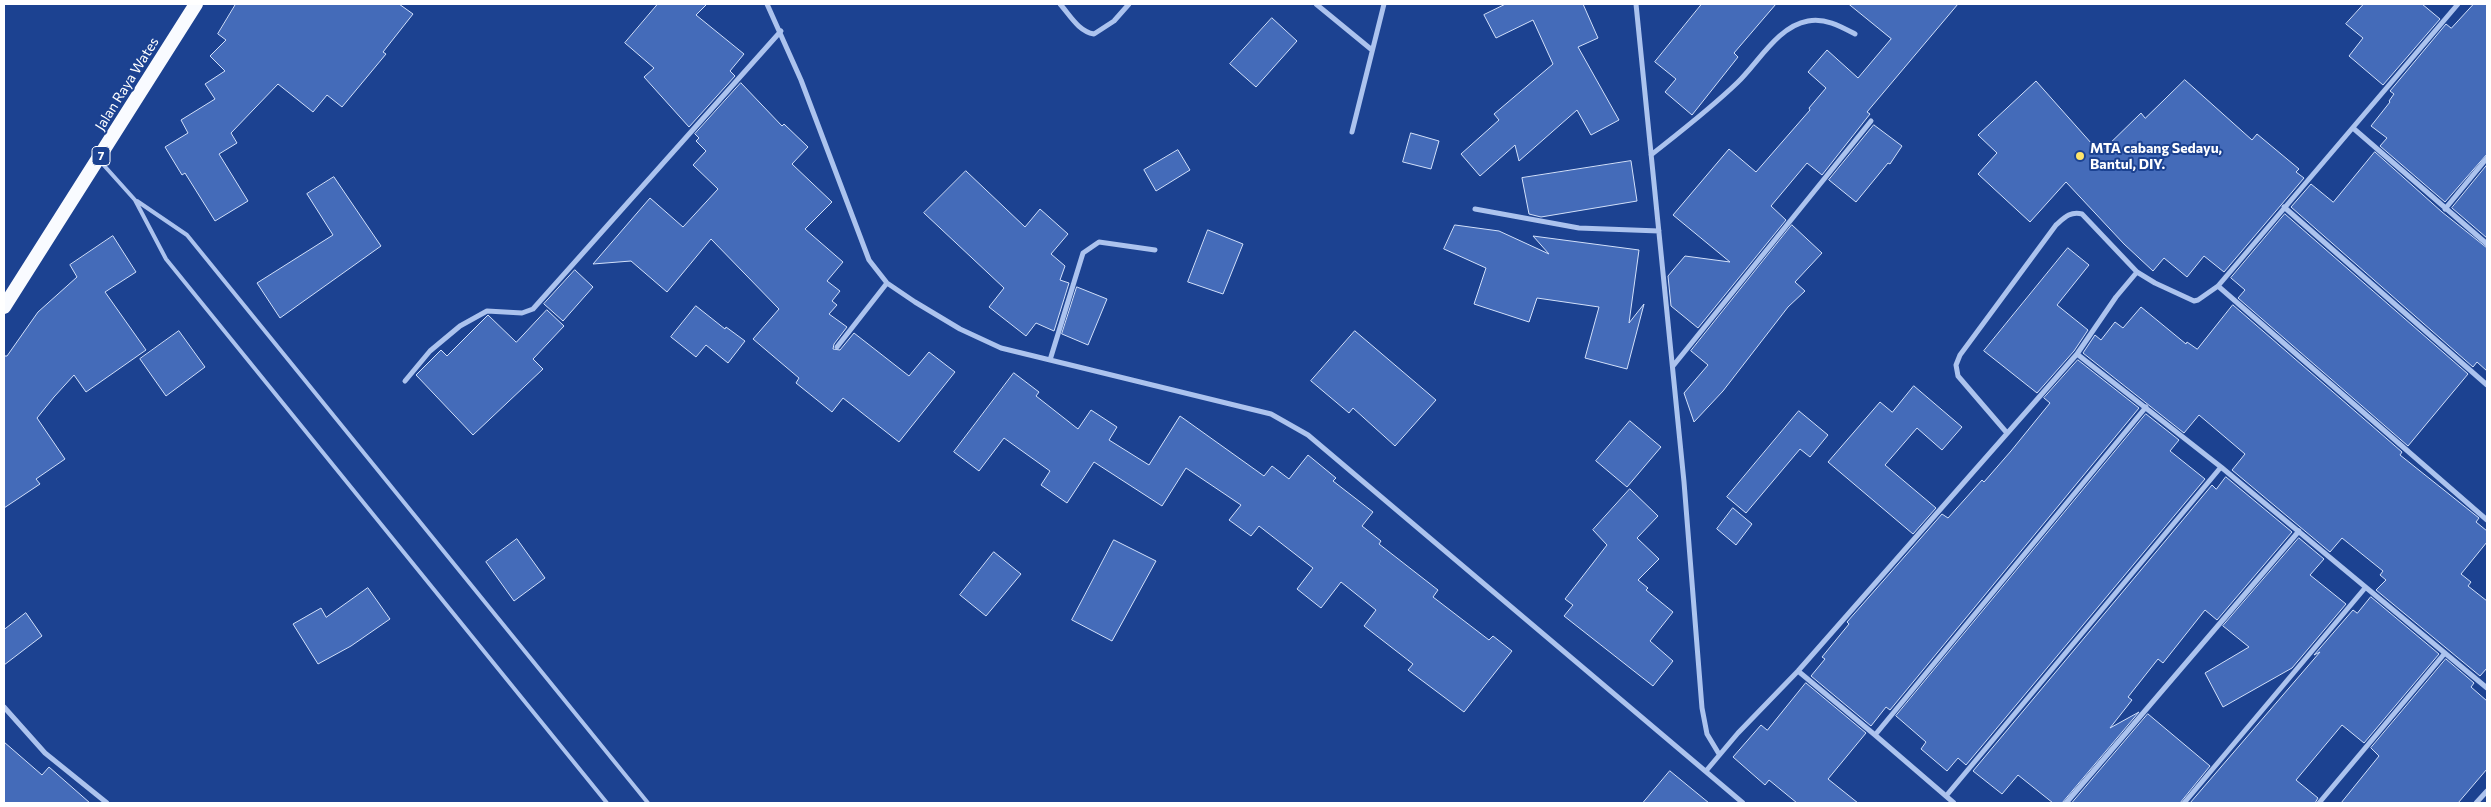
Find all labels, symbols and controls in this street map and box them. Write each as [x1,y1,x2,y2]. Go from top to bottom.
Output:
street label: Jalan Raya Wates [92,34,162,134]
place label: MTA cabang Sedayu, Bantul, DIY. [2090,140,2222,172]
road number: 7 [92,146,110,166]
marker: MTA cabang Sedayu, Bantul, DIY. [2074,150,2086,162]

